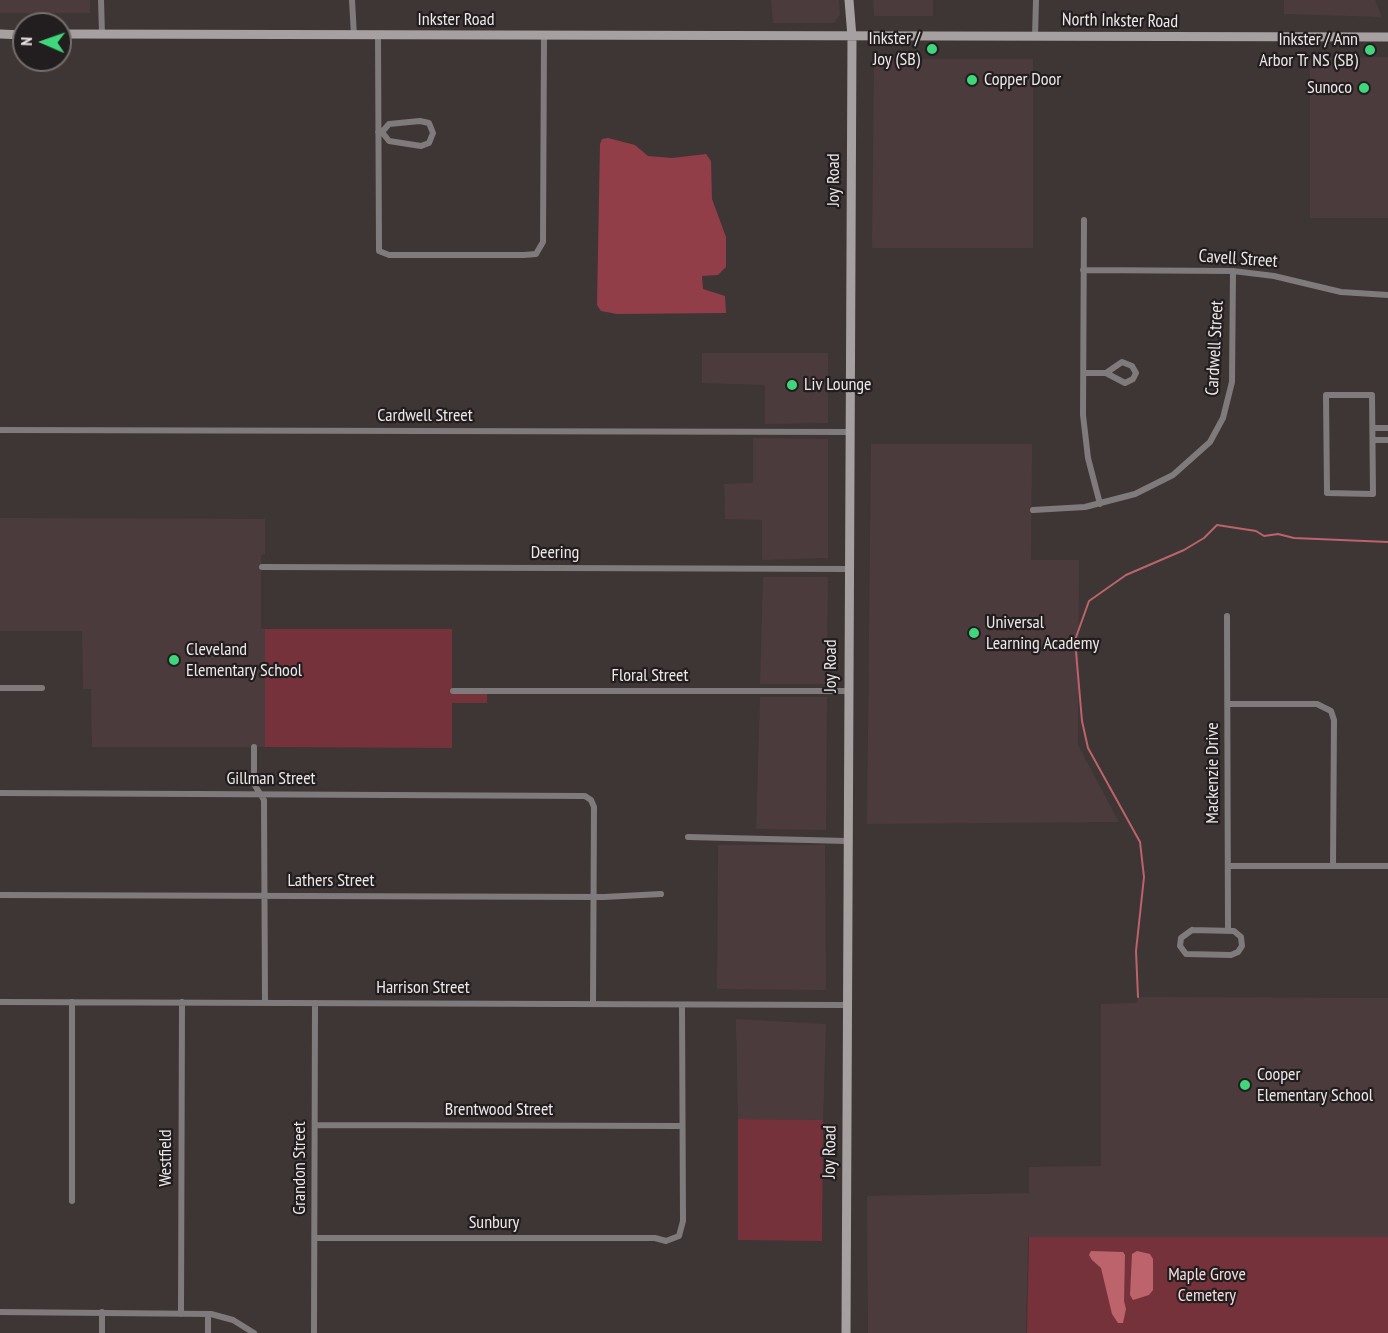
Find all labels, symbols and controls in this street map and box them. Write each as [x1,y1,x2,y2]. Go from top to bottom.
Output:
street label: Inkster Road [418,9,494,31]
street label: North Inkster Road [1062,9,1178,33]
north arrow [12,12,72,72]
place label: Inkster / Joy (SB) [869,28,920,70]
place label: Inkster / Ann Arbor Tr NS (SB) [1259,29,1358,72]
text: N [16,37,36,46]
marker: Inkster / Joy (SB) [925,42,939,56]
marker: Inkster / Ann Arbor Tr NS (SB) [1363,43,1377,57]
place label: Copper Door [984,69,1061,91]
marker: Copper Door [965,73,979,87]
place label: Sunoco [1307,77,1352,99]
marker: Sunoco [1357,81,1371,95]
street label: Joy Road [823,153,845,207]
street label: Cavell Street [1198,245,1278,273]
street label: Cardwell Street [1202,300,1228,396]
place label: Liv Lounge [804,374,872,396]
marker: Liv Lounge [785,378,799,392]
street label: Cardwell Street [377,405,473,427]
street label: Deering [531,542,579,564]
place label: Universal Learning Academy [986,612,1099,654]
marker: Universal Learning Academy [967,626,981,640]
place label: Cleveland Elementary School [186,639,302,682]
street label: Joy Road [820,639,842,693]
marker: Cleveland Elementary School [167,653,181,667]
street label: Floral Street [612,665,688,687]
street label: Mackenzie Drive [1202,722,1224,824]
street label: Gillman Street [226,768,316,790]
street label: Lathers Street [288,870,374,892]
street label: Harrison Street [376,977,470,999]
place label: Cooper Elementary School [1257,1064,1373,1106]
marker: Cooper Elementary School [1238,1078,1252,1092]
street label: Brentwood Street [445,1099,553,1121]
street label: Grandon Street [289,1121,311,1215]
street label: Joy Road [819,1125,841,1179]
street label: Westfield [155,1129,177,1187]
street label: Sunbury [469,1212,519,1234]
park label: Maple Grove Cemetery [1168,1264,1246,1306]

